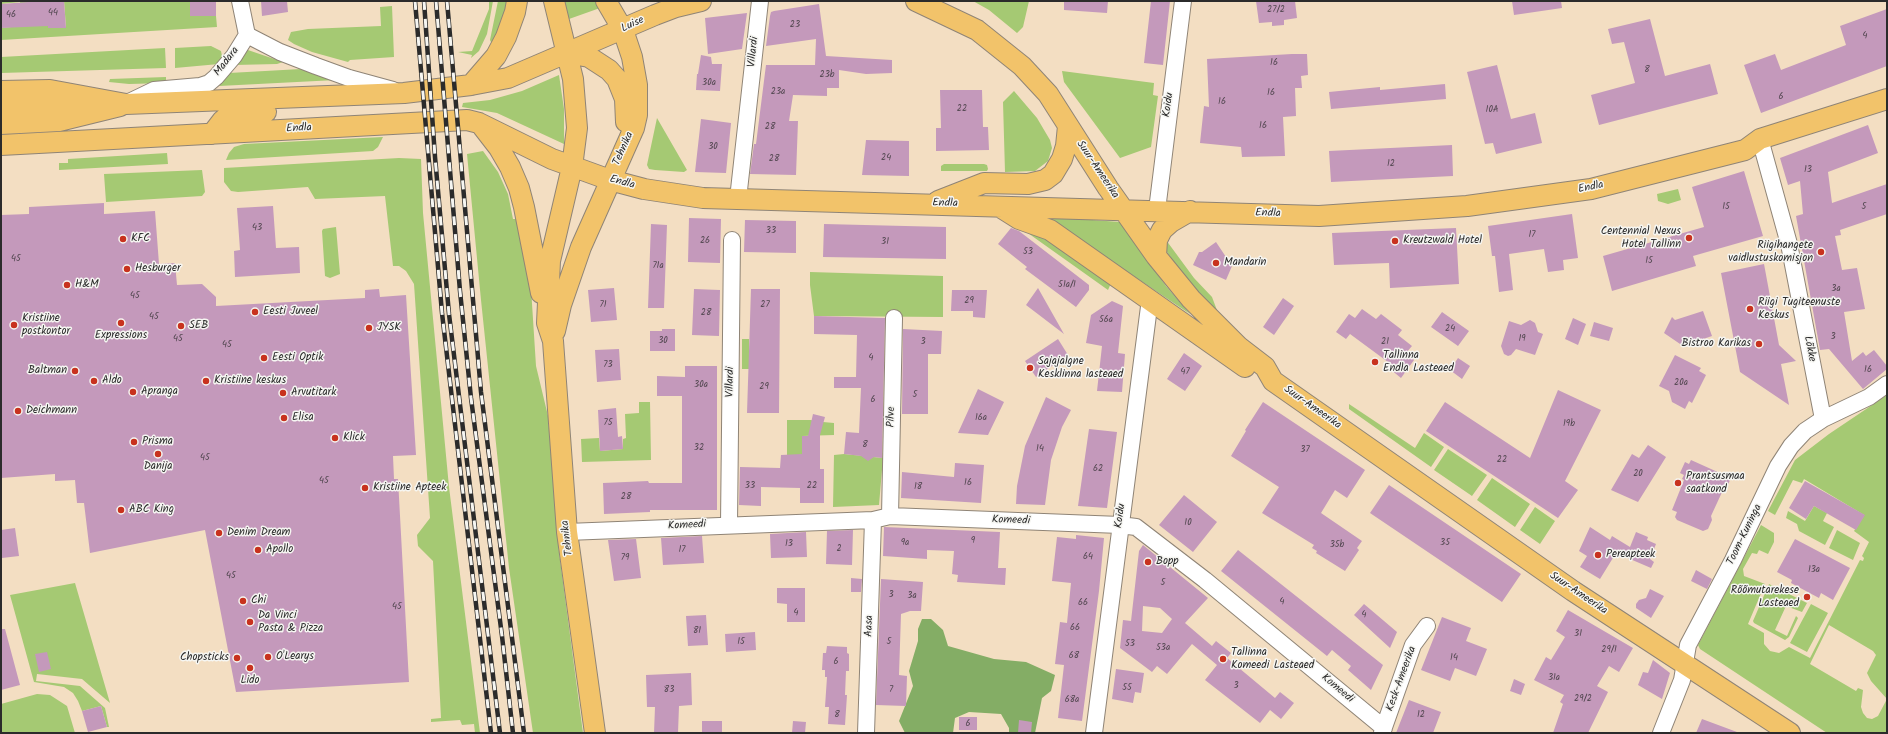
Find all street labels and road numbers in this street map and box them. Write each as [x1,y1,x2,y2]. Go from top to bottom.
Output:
street label: Luise [620,14,646,36]
street label: Villardi [746,36,762,68]
street label: Madara [212,45,242,79]
street label: Koidu [1161,92,1177,118]
street label: Endla [286,122,312,136]
street label: Tehnika [611,130,637,168]
street label: Suur-Ameerika [1073,139,1121,201]
street label: Endla [608,173,636,193]
street label: Endla [1577,179,1605,197]
street label: Endla [932,197,958,211]
street label: Endla [1255,207,1281,221]
street label: Lõkke [1800,335,1818,363]
street label: Villardi [724,367,738,397]
street label: Suur-Ameerika [1281,383,1343,433]
street label: Pilve [885,406,899,428]
street label: Toom-Kuninga [1725,502,1765,568]
street label: Koidu [1113,503,1129,529]
street label: Komeedi [992,514,1030,528]
street label: Komeedi [668,518,706,534]
street label: Tehnika [559,520,577,556]
street label: Suur-Ameerika [1547,570,1609,618]
street label: Aasa [863,615,877,637]
street label: Kesk-Ameerika [1384,645,1420,713]
street label: Komeedi [1318,672,1356,706]

